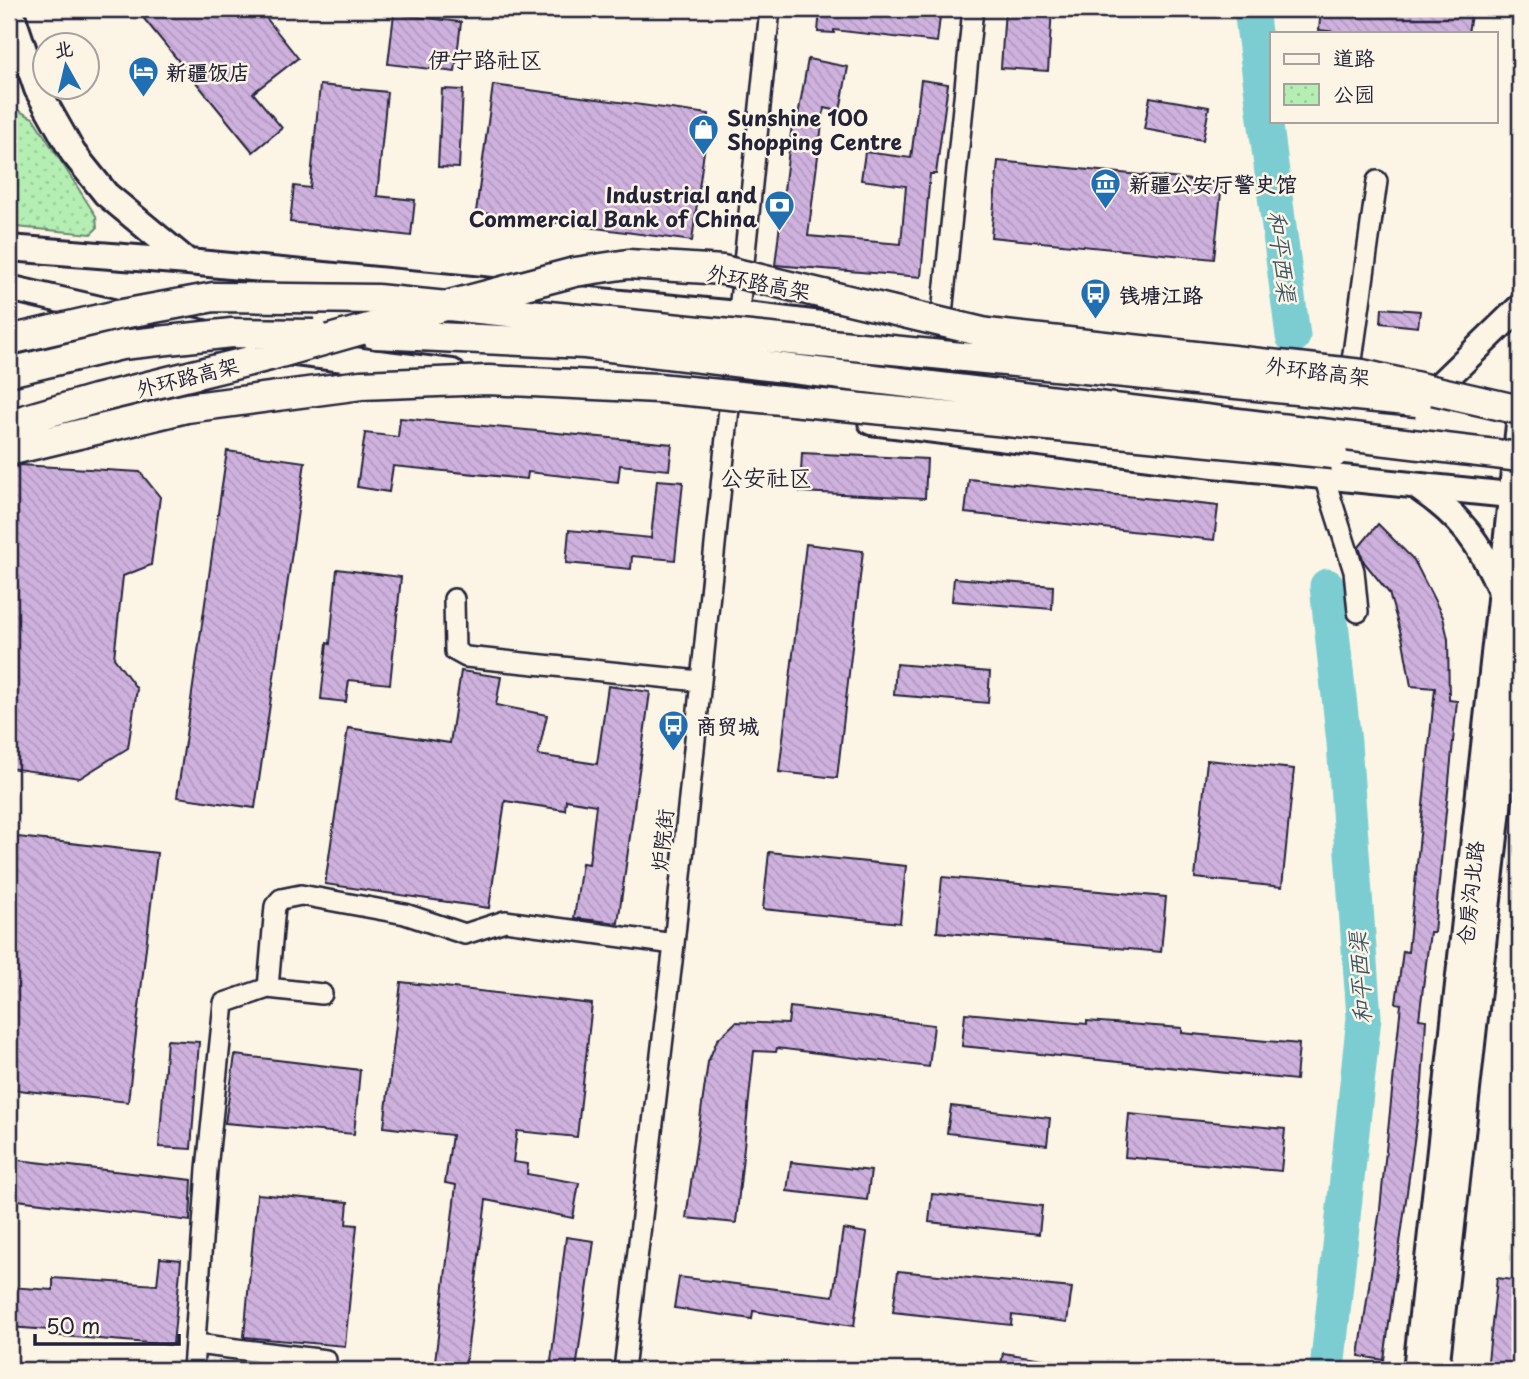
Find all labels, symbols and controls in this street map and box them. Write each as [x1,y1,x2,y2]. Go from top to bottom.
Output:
north arrow [32,32,102,102]
legend [1270,32,1498,122]
text: 北 [52,33,75,63]
district label: 伊宁路社区 [428,41,543,76]
text: 道路 [1333,41,1375,73]
hotel icon: 新疆饭店 [126,54,160,98]
place label: 新疆饭店 [166,55,250,87]
text: 公园 [1333,77,1375,109]
place label: Sunshine 100 Shopping Centre [727,101,902,157]
shop icon: Sunshine 100 Shopping Centre [687,112,721,156]
museum icon: 新疆公安厅警史馆 [1089,166,1123,210]
place label: 新疆公安厅警史馆 [1129,167,1297,199]
place label: Industrial and Commercial Bank of China [469,178,757,234]
bank icon: Industrial and Commercial Bank of China [763,189,797,233]
water label: 和平西渠 [1260,208,1306,306]
street label: 外环路高架 [704,255,814,307]
bus stop icon: 钱塘江路 [1079,277,1113,321]
place label: 钱塘江路 [1119,278,1203,310]
street label: 外环路高架 [132,348,242,404]
street label: 外环路高架 [1264,348,1372,392]
district label: 公安社区 [720,459,812,494]
bus stop icon: 商贸城 [656,708,690,752]
place label: 商贸城 [696,709,759,741]
street label: 炉院街 [642,807,680,873]
street label: 仓房沟北路 [1448,839,1490,947]
water label: 和平西渠 [1339,929,1379,1025]
scale bar [35,1302,178,1346]
text: 50 m [46,1309,100,1341]

